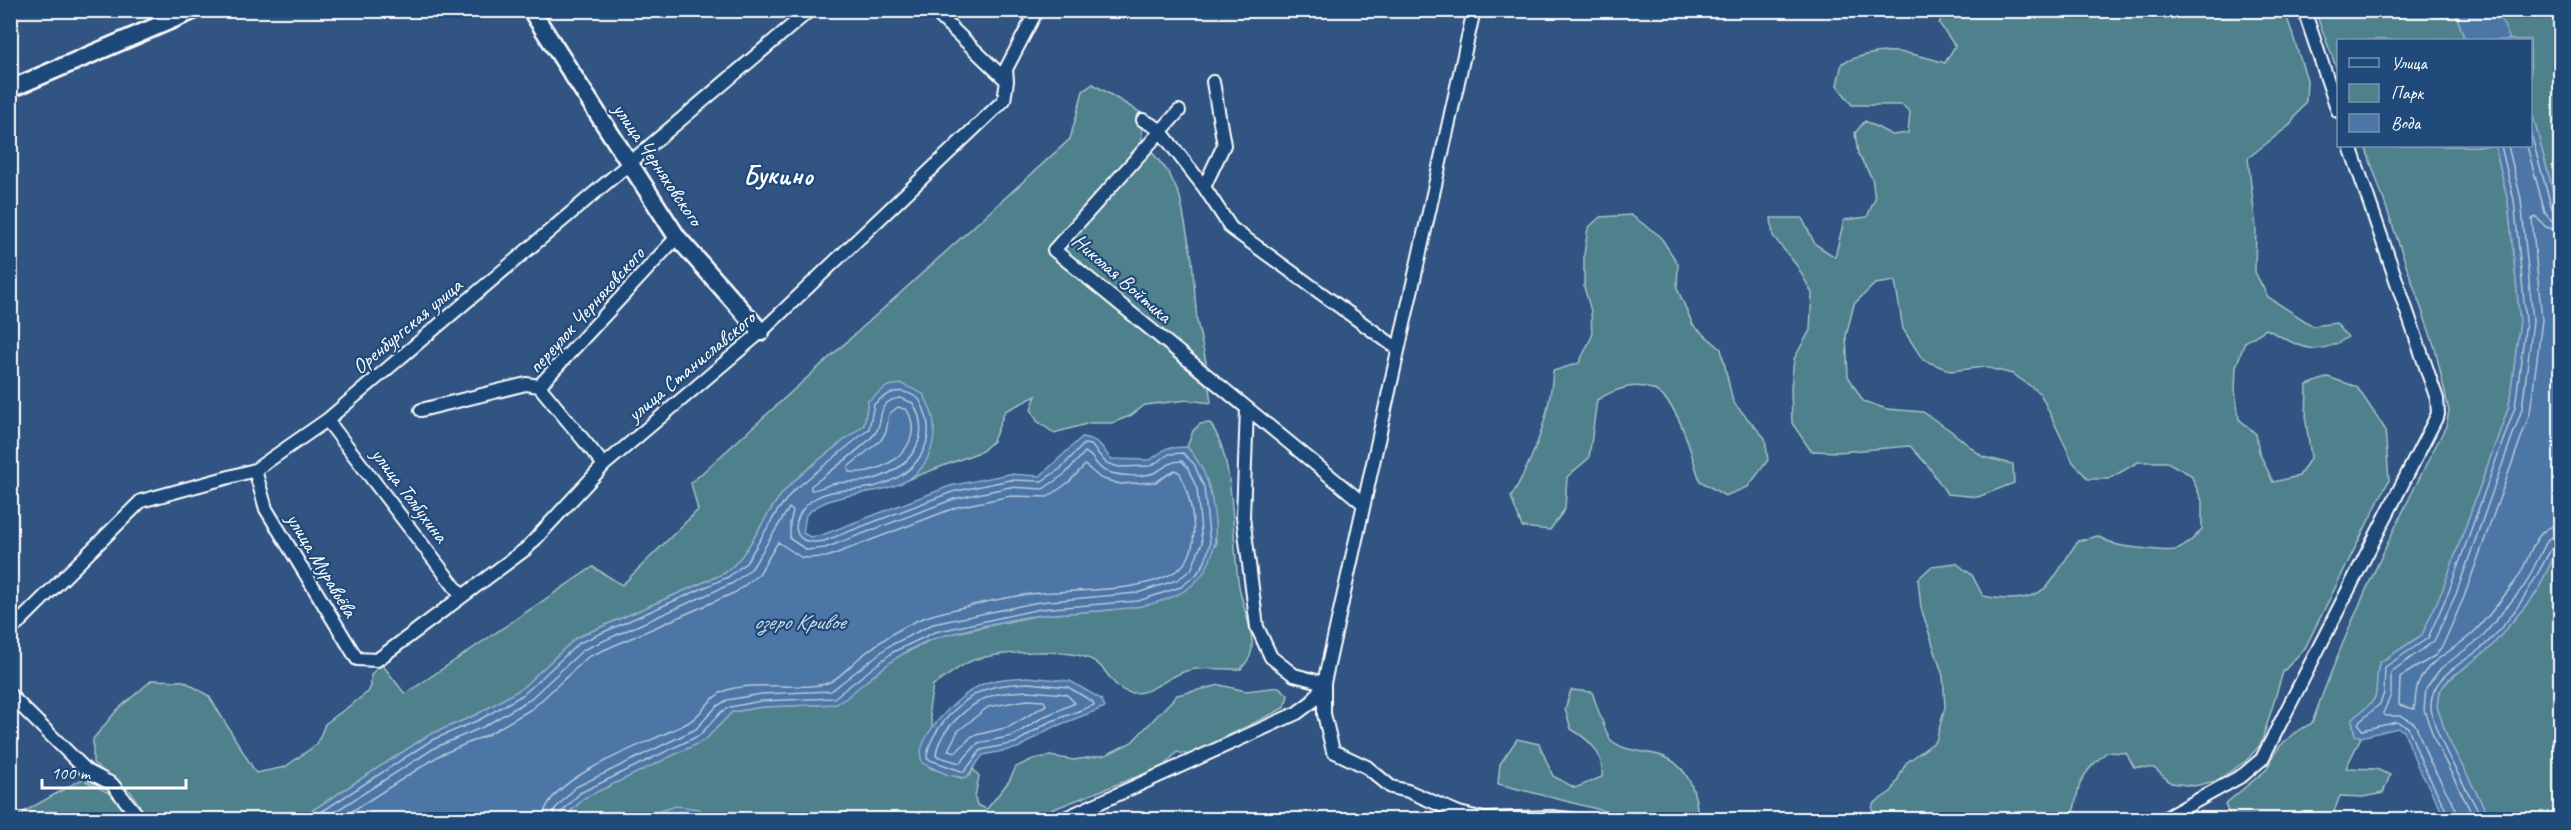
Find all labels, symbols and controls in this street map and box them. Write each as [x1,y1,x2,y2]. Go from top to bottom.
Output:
legend [2337,39,2532,147]
text: Улица [2391,52,2428,74]
text: Парк [2391,82,2425,104]
street label: улица Черняховского [606,96,710,233]
text: Вода [2391,112,2422,134]
district label: Букино [743,158,814,192]
street label: Николая Войтика [1067,228,1178,329]
street label: переулок Черняховского [522,240,651,379]
street label: Оренбургская улица [347,271,469,380]
street label: улица Станиславского [620,303,762,428]
street label: улица Толбухина [365,441,455,549]
street label: улица Муравьёва [280,506,364,624]
water label: озеро Кривое [753,608,847,636]
scale bar [42,752,186,790]
text: 100 m [51,762,92,784]

